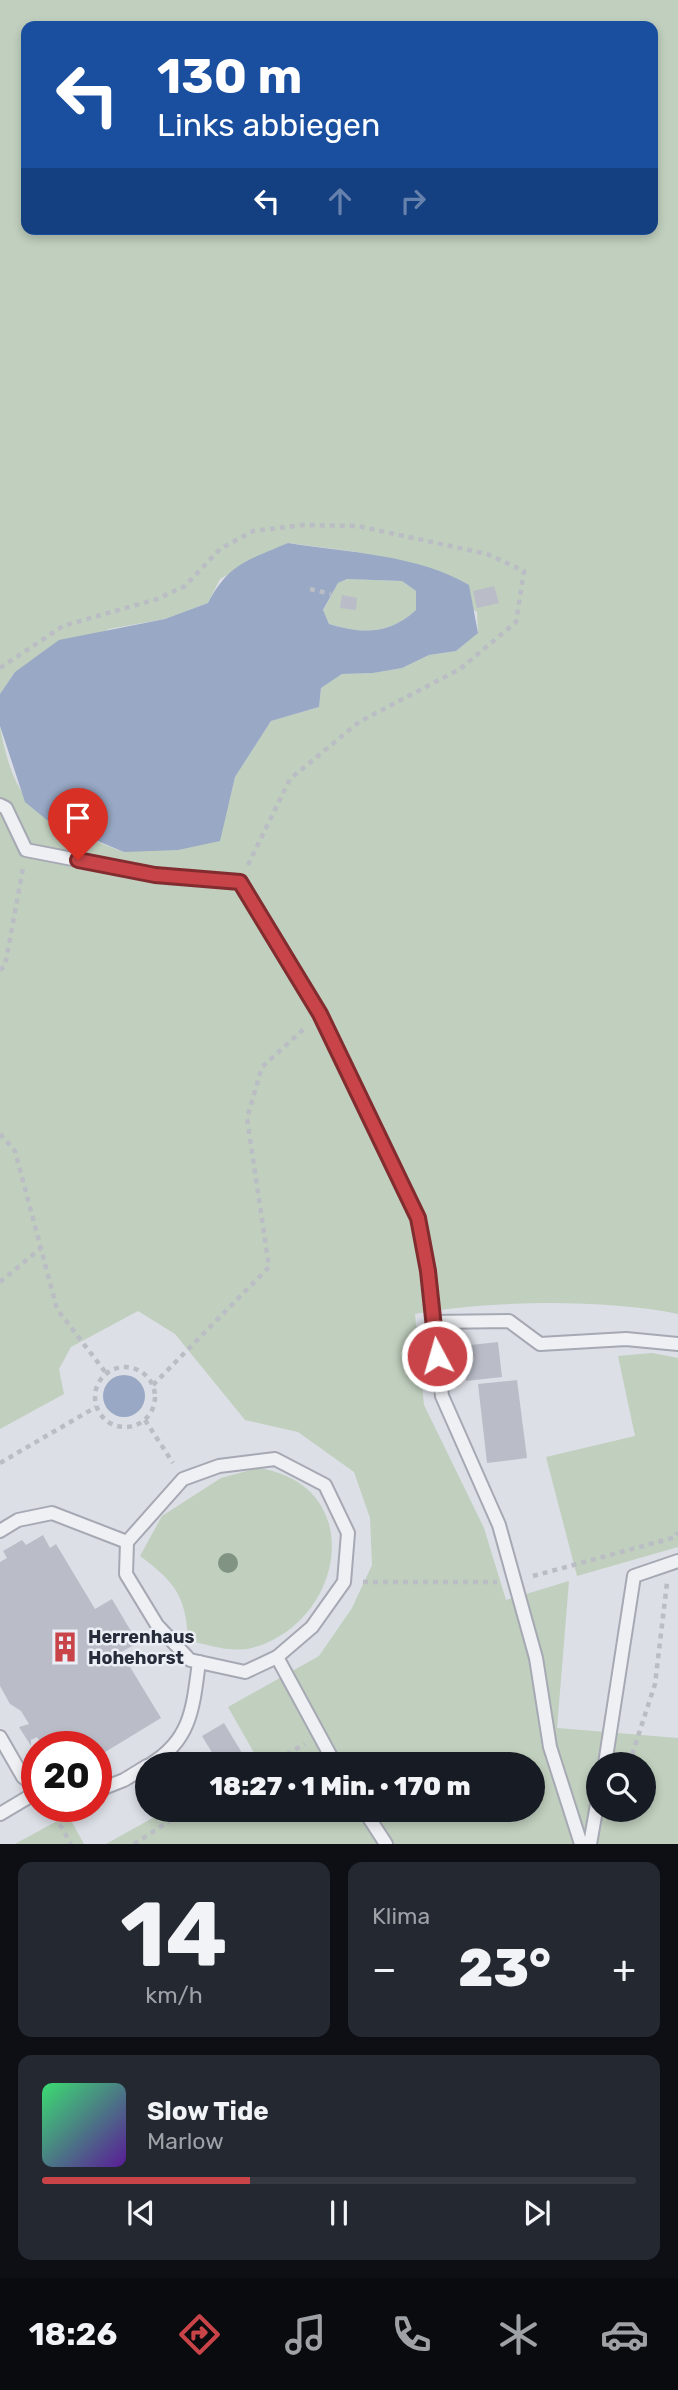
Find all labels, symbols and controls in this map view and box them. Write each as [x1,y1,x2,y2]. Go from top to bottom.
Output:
text: 130 m [157,47,302,105]
icon: left [42,49,133,140]
text: Links abbiegen [157,106,380,144]
icon: left [248,182,286,220]
icon: ahead [321,182,359,220]
icon: right [394,182,432,220]
pin [48,788,108,860]
icon: arrive [59,799,97,837]
position arrow [400,1319,474,1393]
place label: Herrenhaus Hohehorst [88,1626,194,1669]
building icon: Herrenhaus Hohehorst [48,1630,82,1664]
speed limit sign: 20 [21,1731,112,1822]
map controls [586,1752,656,1822]
button: search [586,1752,656,1822]
text: 18:27 · 1 Min. · 170 m [209,1771,471,1802]
text: 14 [120,1881,228,1989]
text: Klima [372,1902,430,1930]
text: 23° [458,1937,551,1999]
text: − [372,1946,397,1992]
text: + [612,1946,636,1992]
text: km/h [145,1981,203,2009]
text: Slow Tide [147,2096,269,2127]
text: Marlow [147,2127,224,2155]
icon: previous [122,2194,160,2232]
icon: pause [320,2194,358,2232]
icon: next [518,2194,556,2232]
icon: directions [175,2310,224,2359]
icon: music [281,2310,330,2359]
icon: phone [387,2310,436,2359]
icon: climate [494,2310,543,2359]
icon: car [600,2310,649,2359]
text: 18:26 [29,2315,117,2353]

